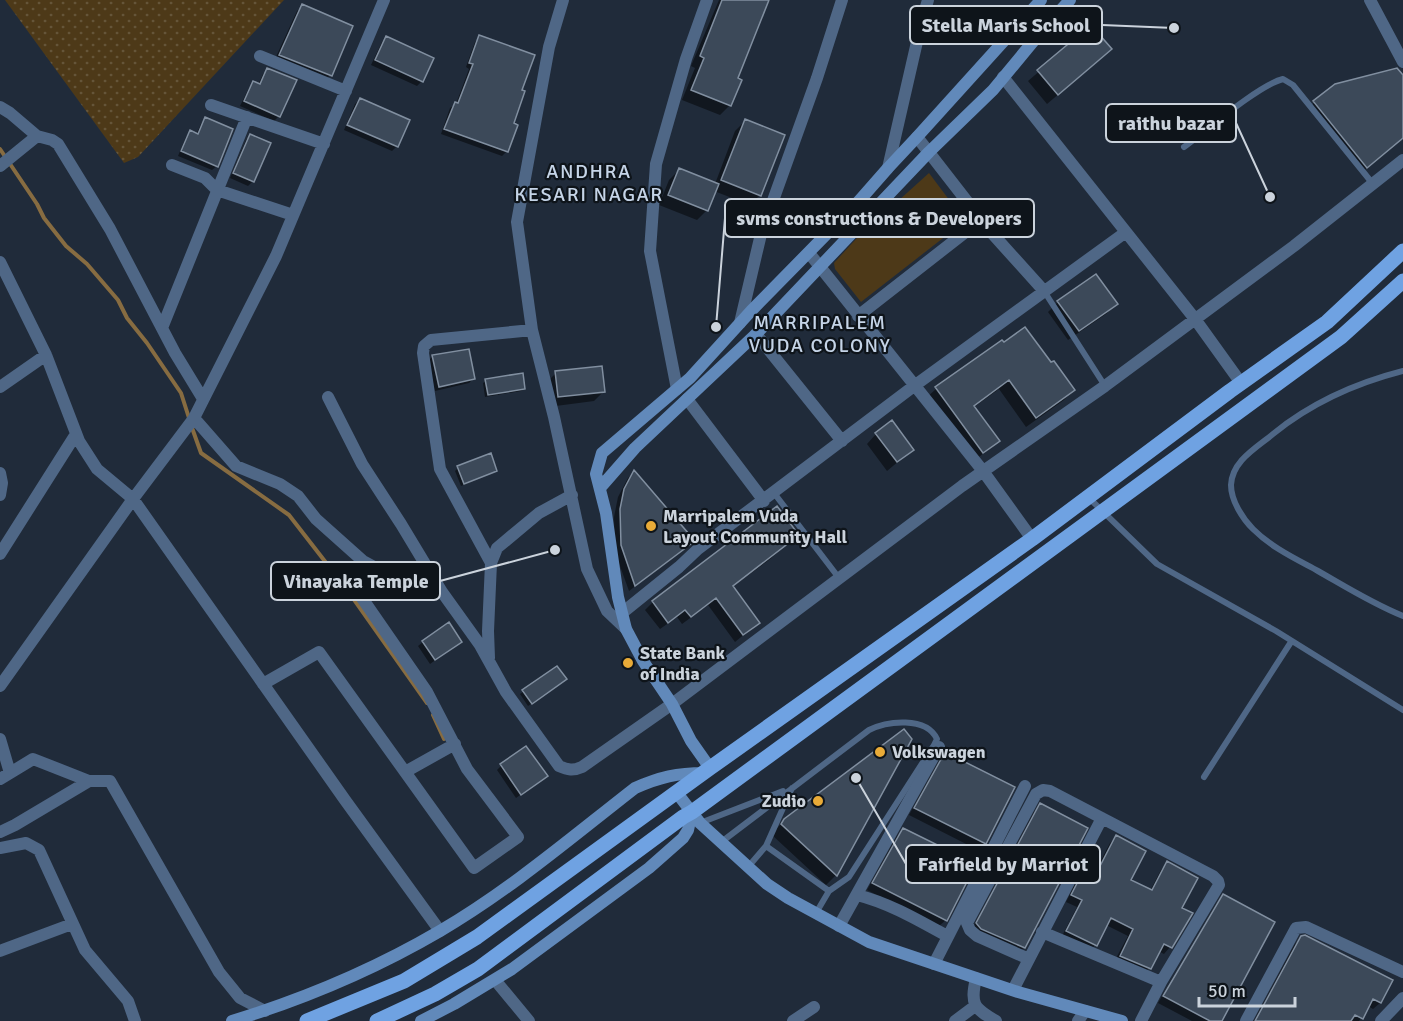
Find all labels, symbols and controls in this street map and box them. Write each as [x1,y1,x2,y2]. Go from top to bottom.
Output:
callout: Stella Maris School [910,6,1102,44]
text: Stella Maris School [922,13,1090,38]
callout: raithu bazar [1106,104,1236,142]
text: raithu bazar [1118,111,1224,136]
district label: ANDHRA KESARI NAGAR [514,159,664,207]
callout: svms constructions & Developers [725,199,1034,237]
text: svms constructions & Developers [736,206,1022,231]
district label: MARRIPALEM VUDA COLONY [749,310,891,358]
place label: Marripalem Vuda Layout Community Hall [663,505,847,548]
marker: Marripalem Vuda Layout Community Hall [644,519,658,533]
callout: Vinayaka Temple [271,562,440,600]
text: Vinayaka Temple [283,569,429,594]
place label: State Bank of India [640,642,726,685]
marker: State Bank of India [621,656,635,670]
place label: Volkswagen [892,741,986,763]
marker: Volkswagen [873,745,887,759]
place label: Zudio [762,790,806,812]
marker: Zudio [811,794,825,808]
callout: Fairfield by Marriot [906,845,1100,883]
text: Fairfield by Marriot [918,852,1089,877]
scale bar [1199,970,1295,1008]
text: 50 m [1208,980,1246,1002]

